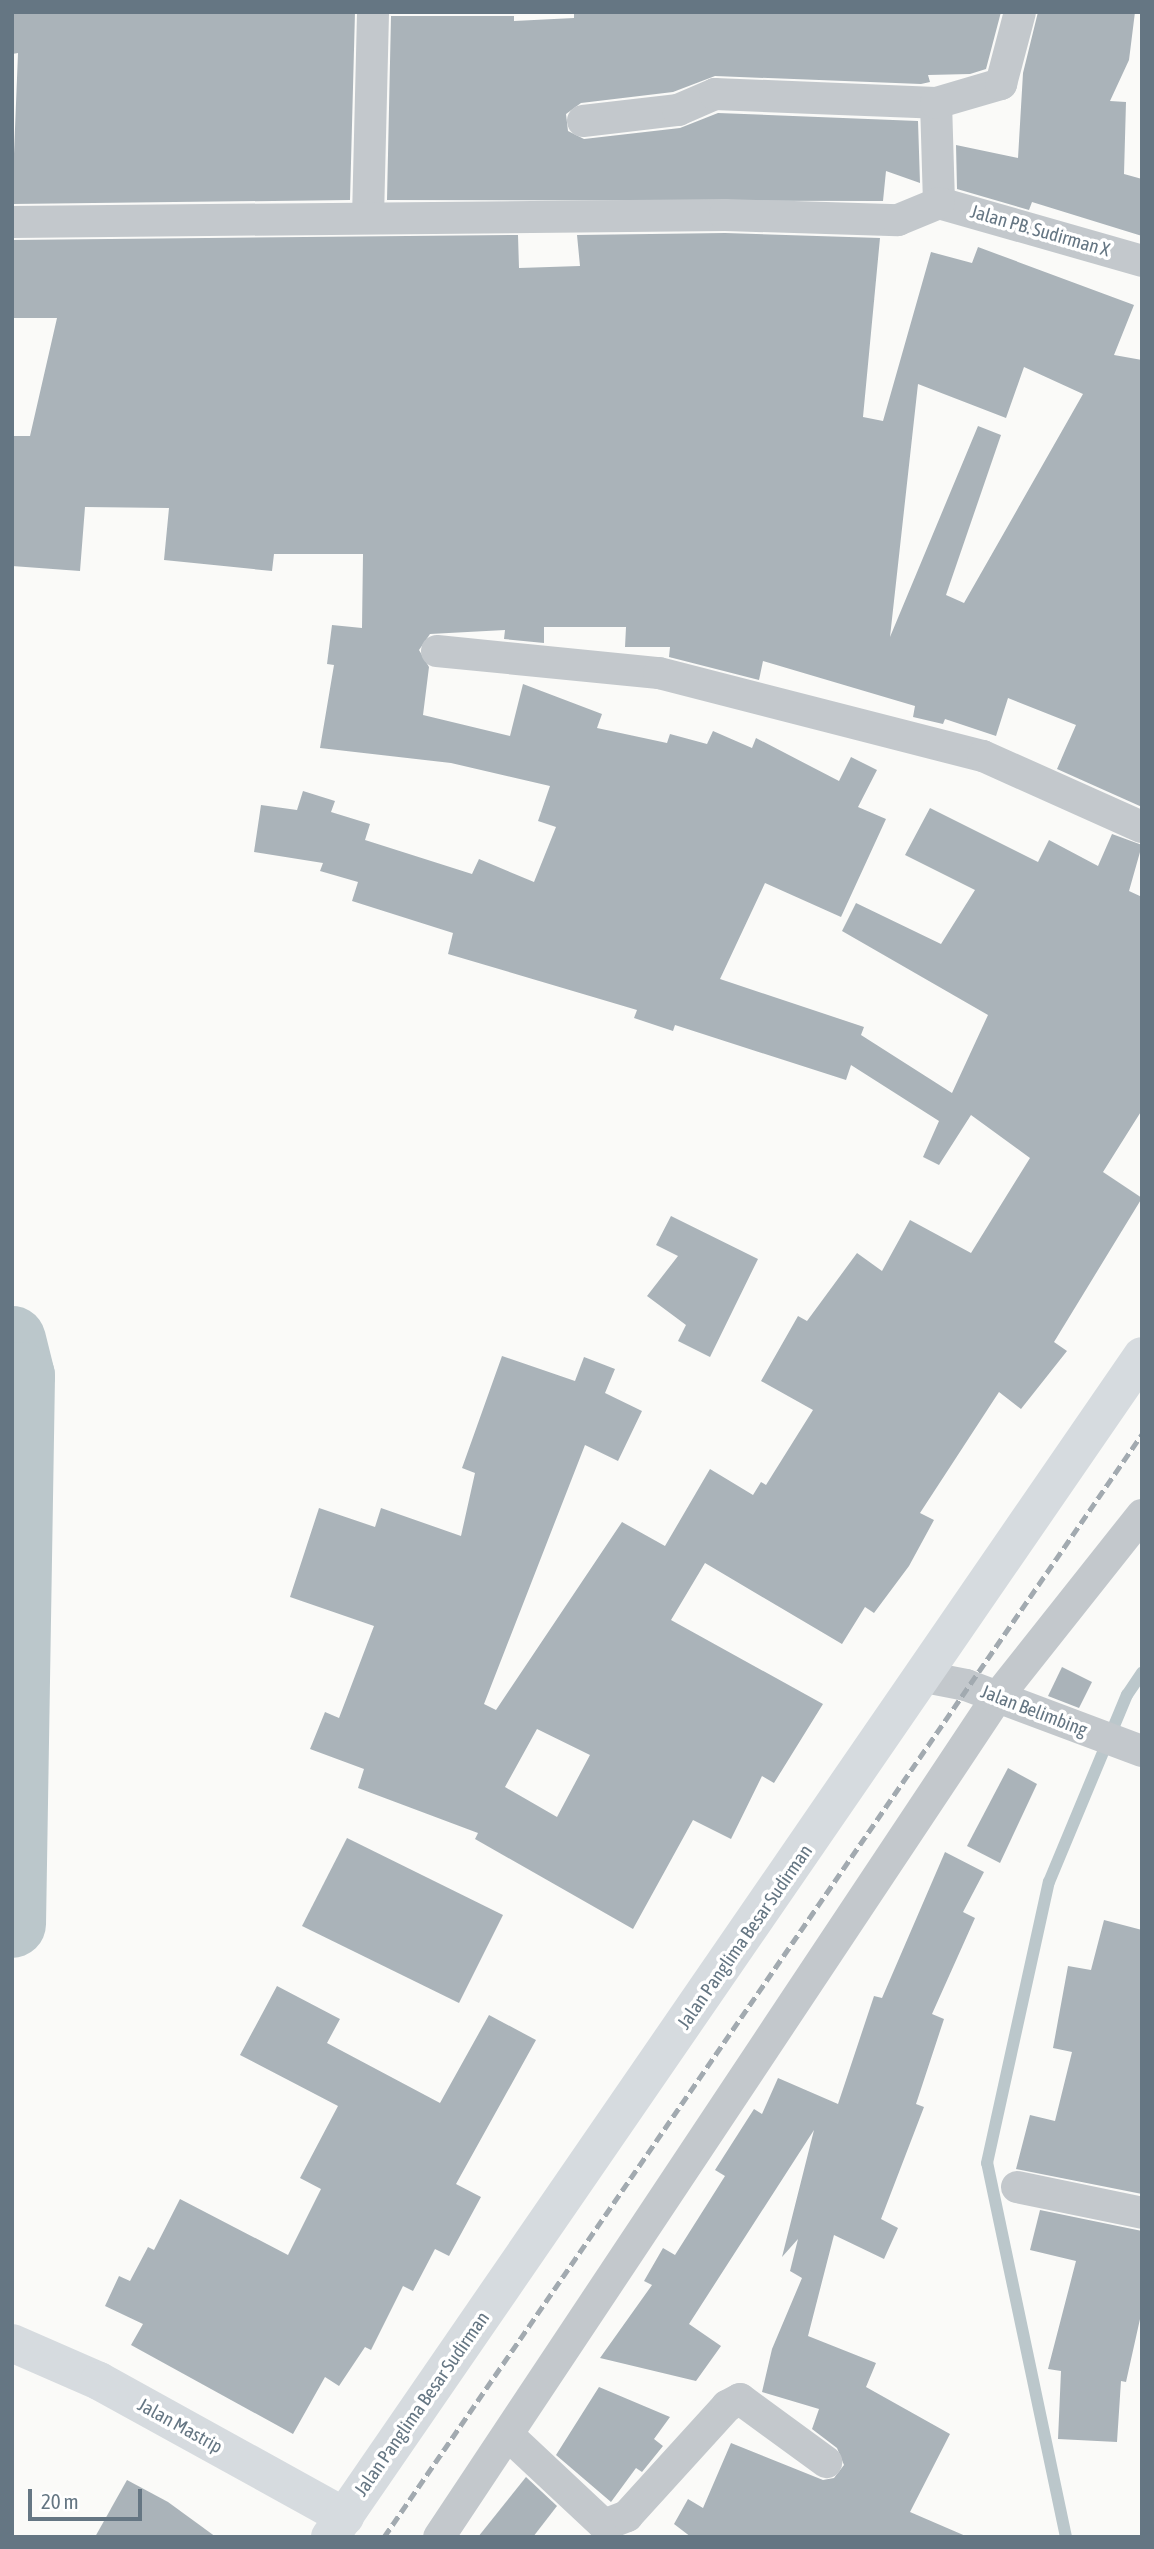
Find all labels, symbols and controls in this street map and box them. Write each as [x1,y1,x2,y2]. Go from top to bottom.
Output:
street label: Jalan PB. Sudirman X [968,200,1112,262]
street label: Jalan Belimbing [978,1680,1090,1742]
street label: Jalan Panglima Besar Sudirman [673,1841,817,2033]
street label: Jalan Panglima Besar Sudirman [350,2308,494,2500]
street label: Jalan Mastrip [134,2393,226,2459]
scale bar [32,2476,145,2520]
text: 20 m [41,2489,79,2513]

